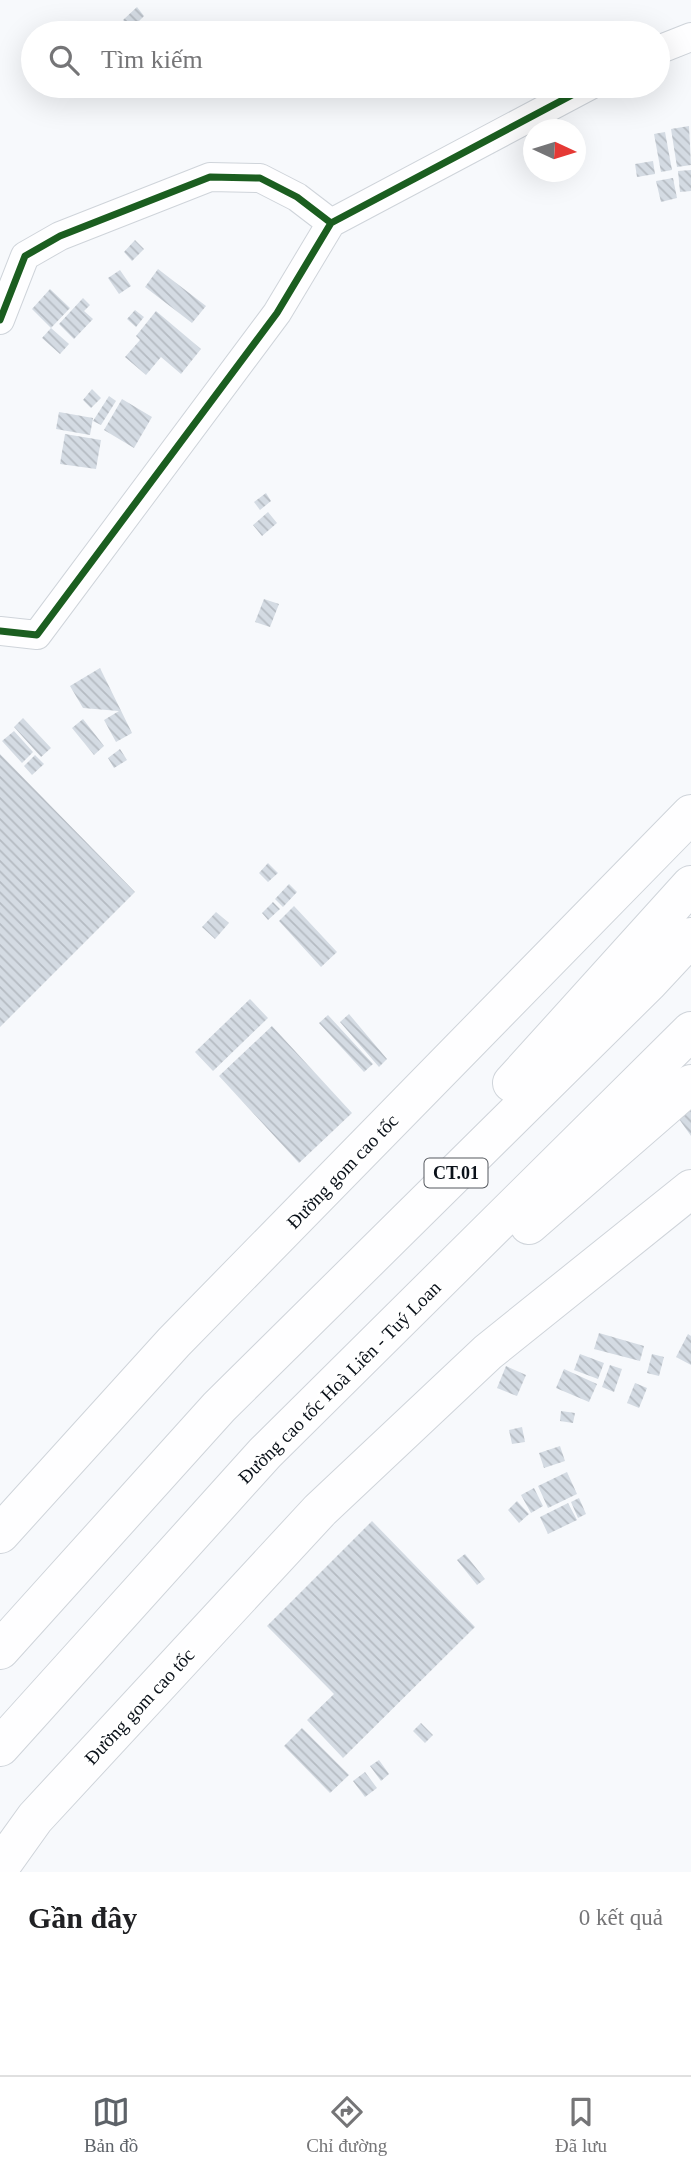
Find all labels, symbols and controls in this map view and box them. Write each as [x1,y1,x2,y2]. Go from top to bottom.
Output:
search box [21,21,670,98]
icon: search [45,41,83,79]
text: Tìm kiếm [101,45,203,74]
north arrow [523,119,586,182]
street label: Đường gom cao tốc [282,1110,402,1233]
road number: CT.01 [424,1158,488,1188]
street label: Đường cao tốc Hoà Liên - Tuý Loan [234,1277,445,1488]
street label: Đường gom cao tốc [80,1644,198,1769]
text: Gần đây [28,1901,137,1934]
text: 0 kết quả [579,1905,663,1930]
tab: Bản đồ [84,2093,138,2157]
tab: Chỉ đường [306,2093,387,2157]
tab: Đã lưu [555,2093,607,2157]

